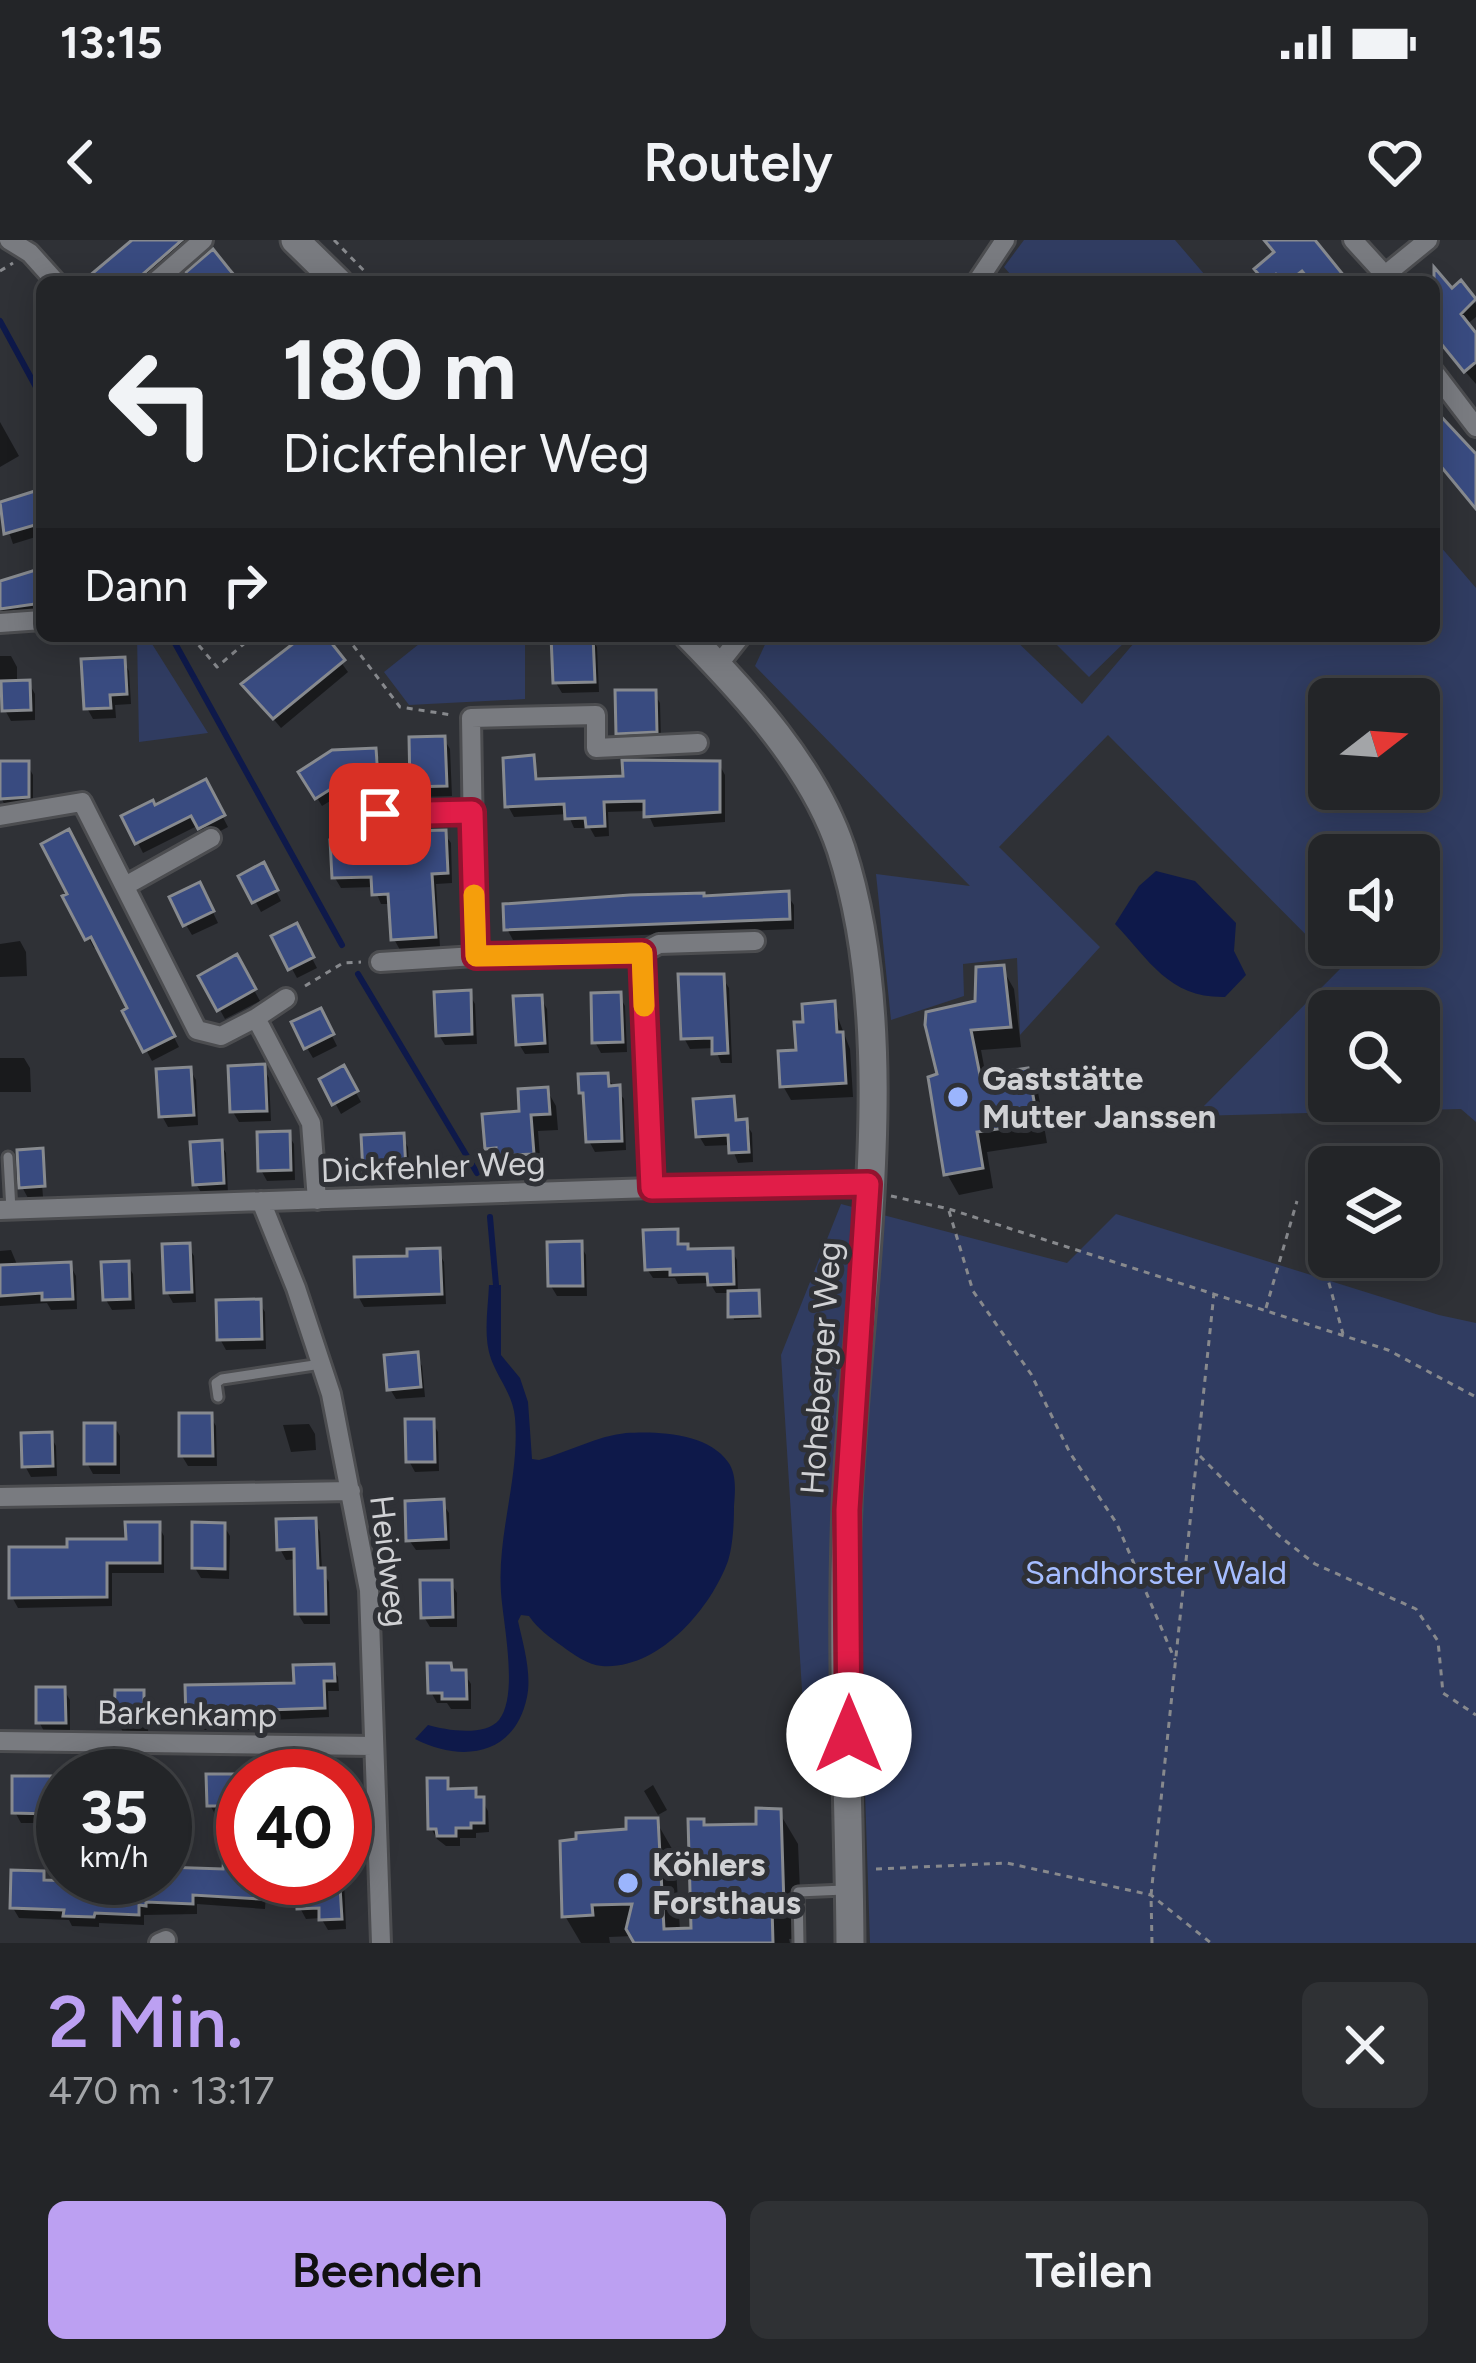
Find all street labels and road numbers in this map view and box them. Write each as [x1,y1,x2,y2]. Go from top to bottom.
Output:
street label: Dickfehler Weg [320,1143,546,1190]
street label: Hoheberger Weg [792,1240,849,1496]
street label: Heidweg [362,1493,417,1629]
street label: Barkenkamp [97,1692,277,1735]

